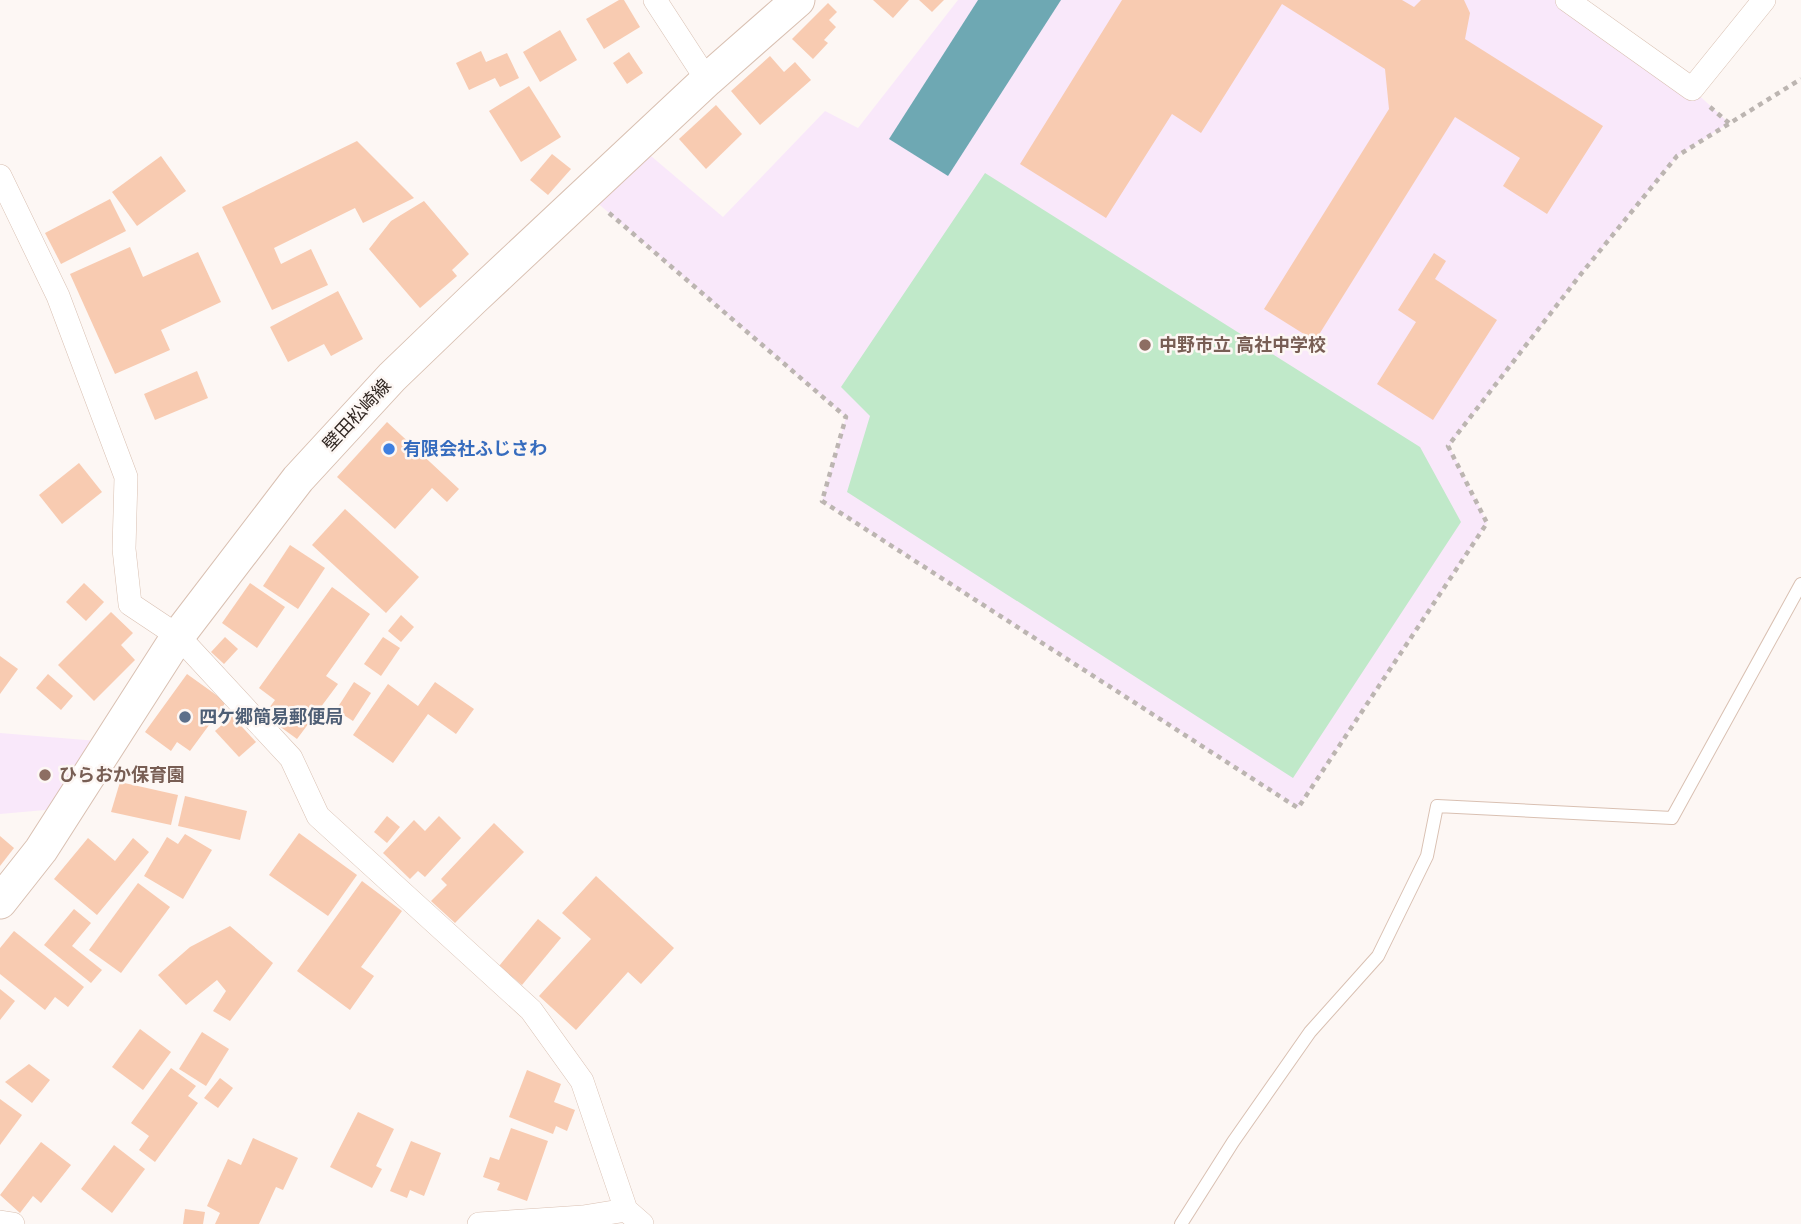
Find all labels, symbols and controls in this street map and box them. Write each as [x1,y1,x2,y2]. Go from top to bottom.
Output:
place label: 中野市立 高社中学校 [1159,333,1326,356]
marker: 中野市立 高社中学校 [1137,337,1153,353]
street label: 壁田松崎線 [318,374,396,455]
place label: 有限会社ふじさわ [403,437,547,460]
marker: 有限会社ふじさわ [381,441,397,457]
place label: 四ケ郷簡易郵便局 [199,705,343,728]
marker: 四ケ郷簡易郵便局 [177,709,193,725]
place label: ひらおか保育園 [59,763,185,786]
marker: ひらおか保育園 [37,767,53,783]

